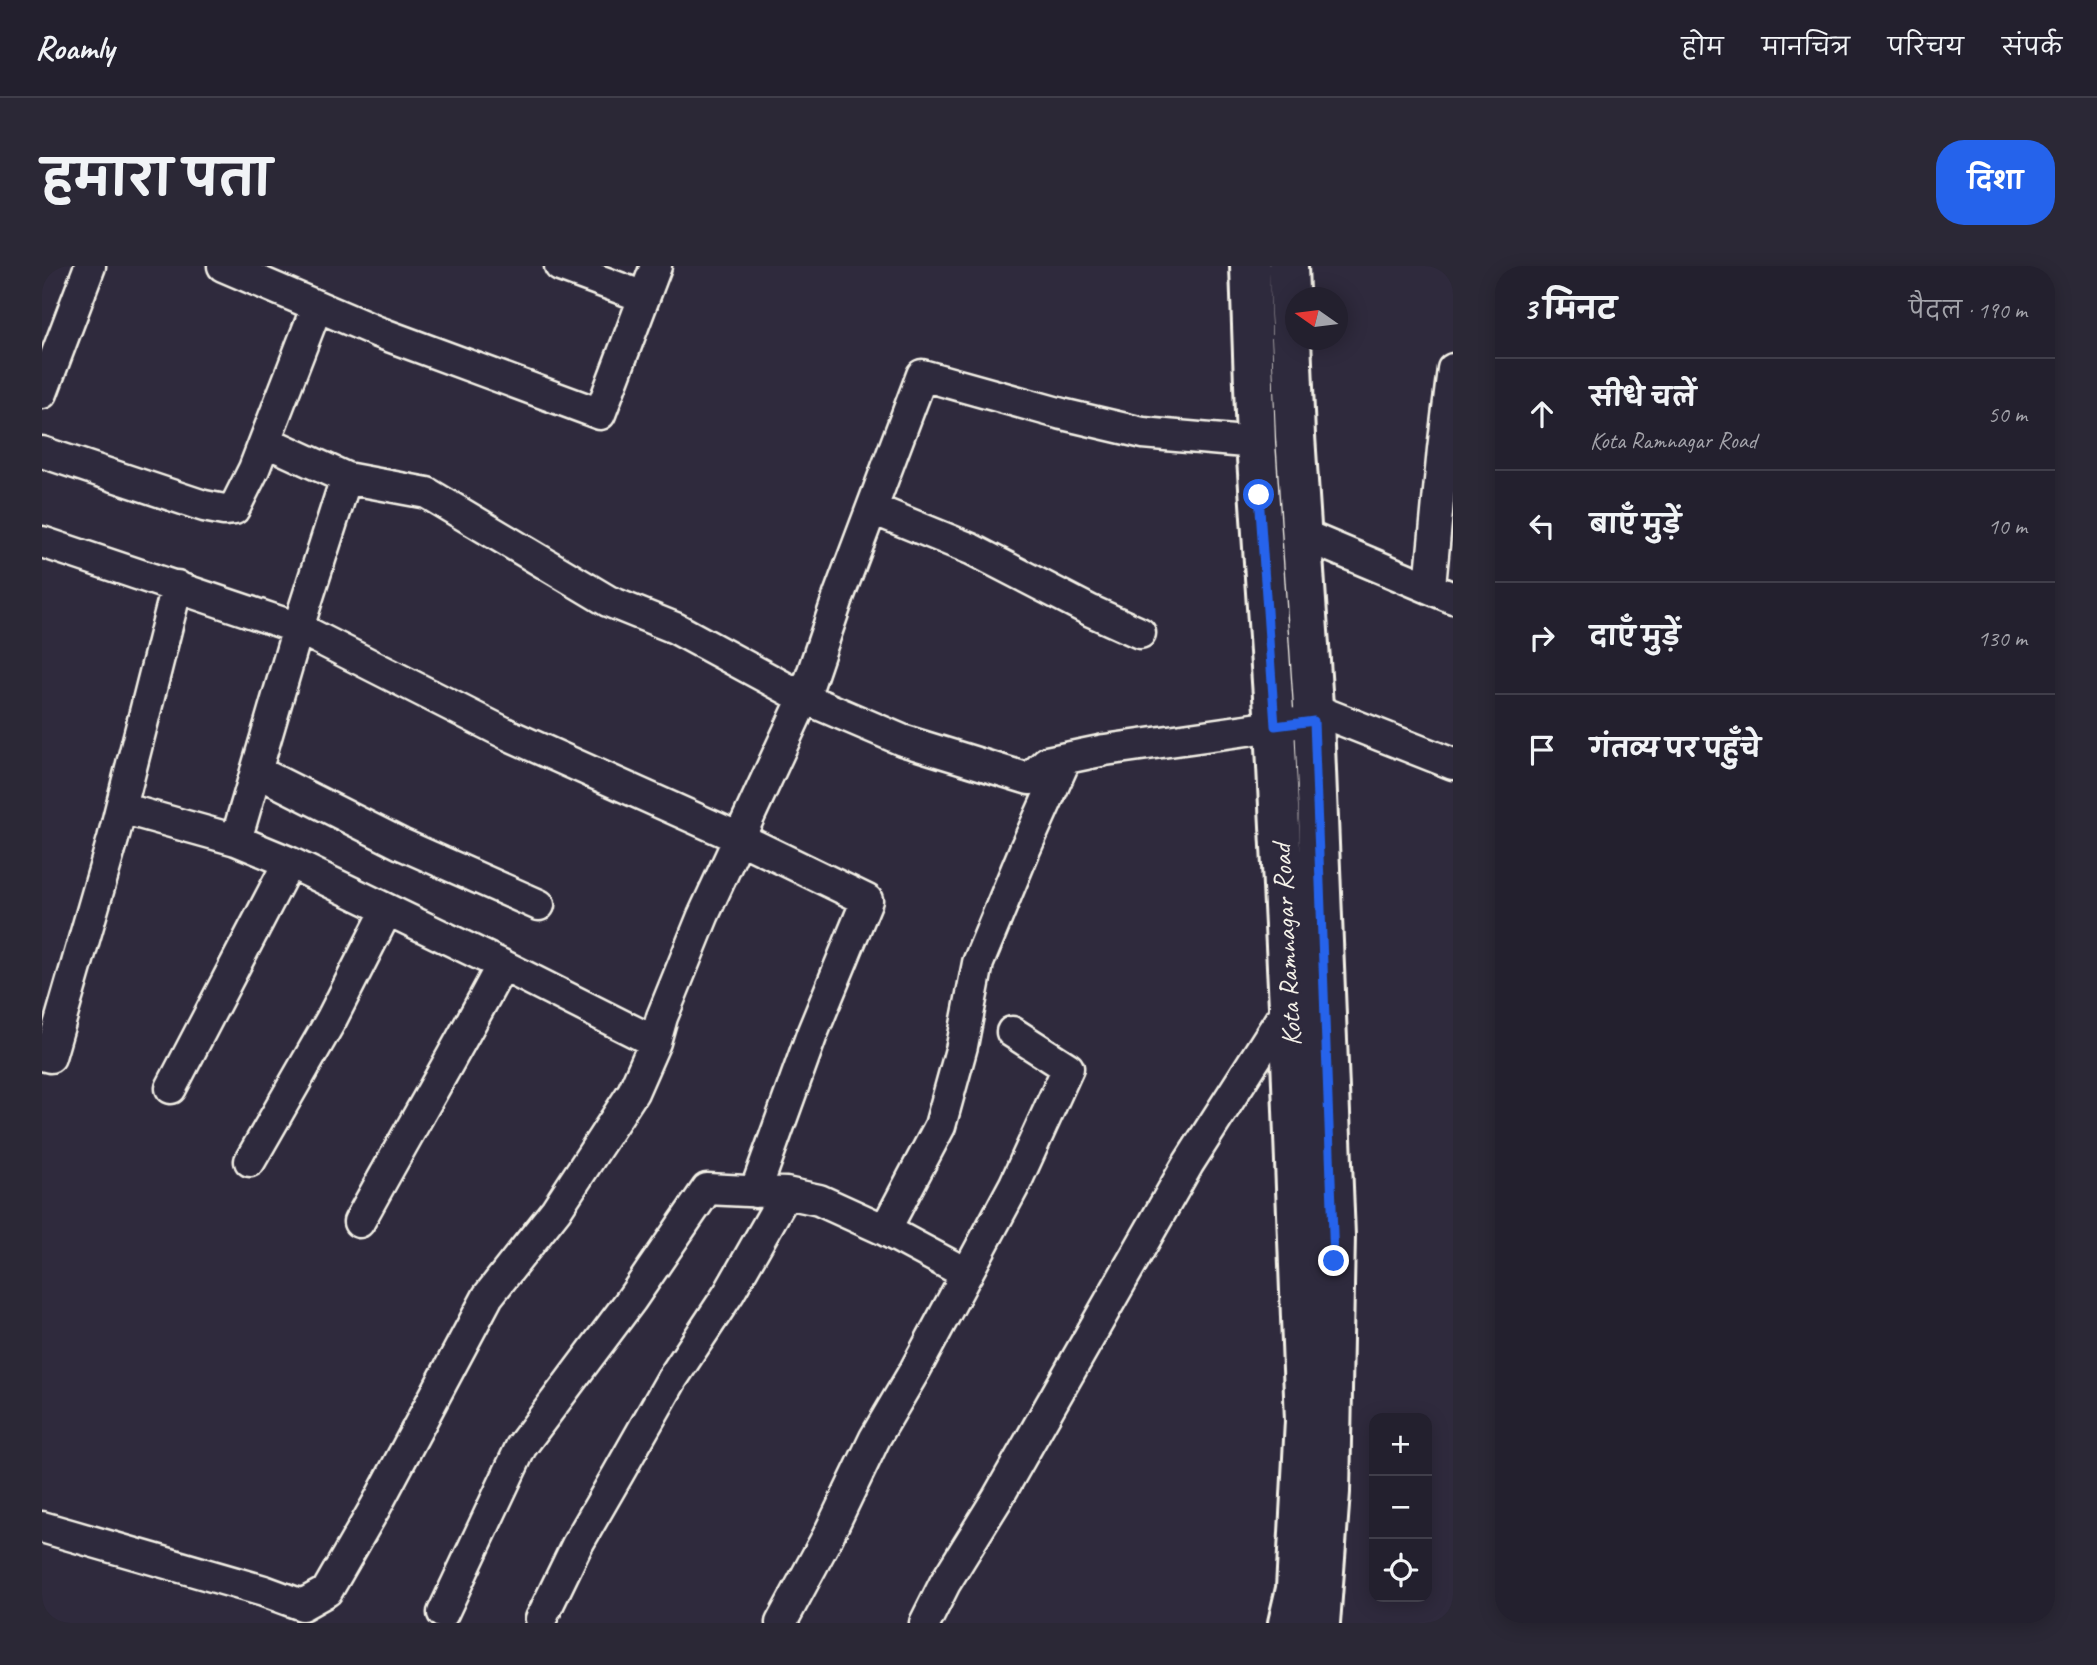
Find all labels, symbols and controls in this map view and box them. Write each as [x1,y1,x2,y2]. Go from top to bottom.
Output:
text: Roamly [35,27,114,69]
text: होम [1681,32,1724,62]
text: मानचित्र [1762,32,1850,62]
text: परिचय [1888,32,1964,62]
text: संपर्क [2002,32,2062,62]
button: दिशा [1936,140,2055,225]
text: हमारा पता [42,148,272,210]
north arrow [1285,287,1348,350]
text: 3 मिनट [1523,290,1617,328]
text: पैदल · 190 m [1909,296,2027,325]
text: सीधे चलें [1590,381,1696,414]
icon: ahead [1523,395,1561,433]
text: 50 m [1988,400,2027,429]
text: Kota Ramnagar Road [1590,426,1757,455]
route start [1243,479,1274,510]
icon: left [1523,507,1561,545]
text: बाएँ मुड़ें [1590,508,1681,541]
text: 10 m [1988,512,2027,541]
icon: right [1523,619,1561,657]
text: दाएँ मुड़ें [1590,620,1680,653]
text: 130 m [1978,624,2027,653]
icon: arrive [1523,731,1561,769]
text: गंतव्य पर पहुँचे [1590,732,1761,765]
street label: Kota Ramnagar Road [1263,839,1309,1047]
route end [1318,1245,1349,1276]
map controls [1369,1413,1432,1602]
button: + [1369,1413,1432,1476]
button: − [1369,1476,1432,1539]
button: locate [1369,1539,1432,1602]

